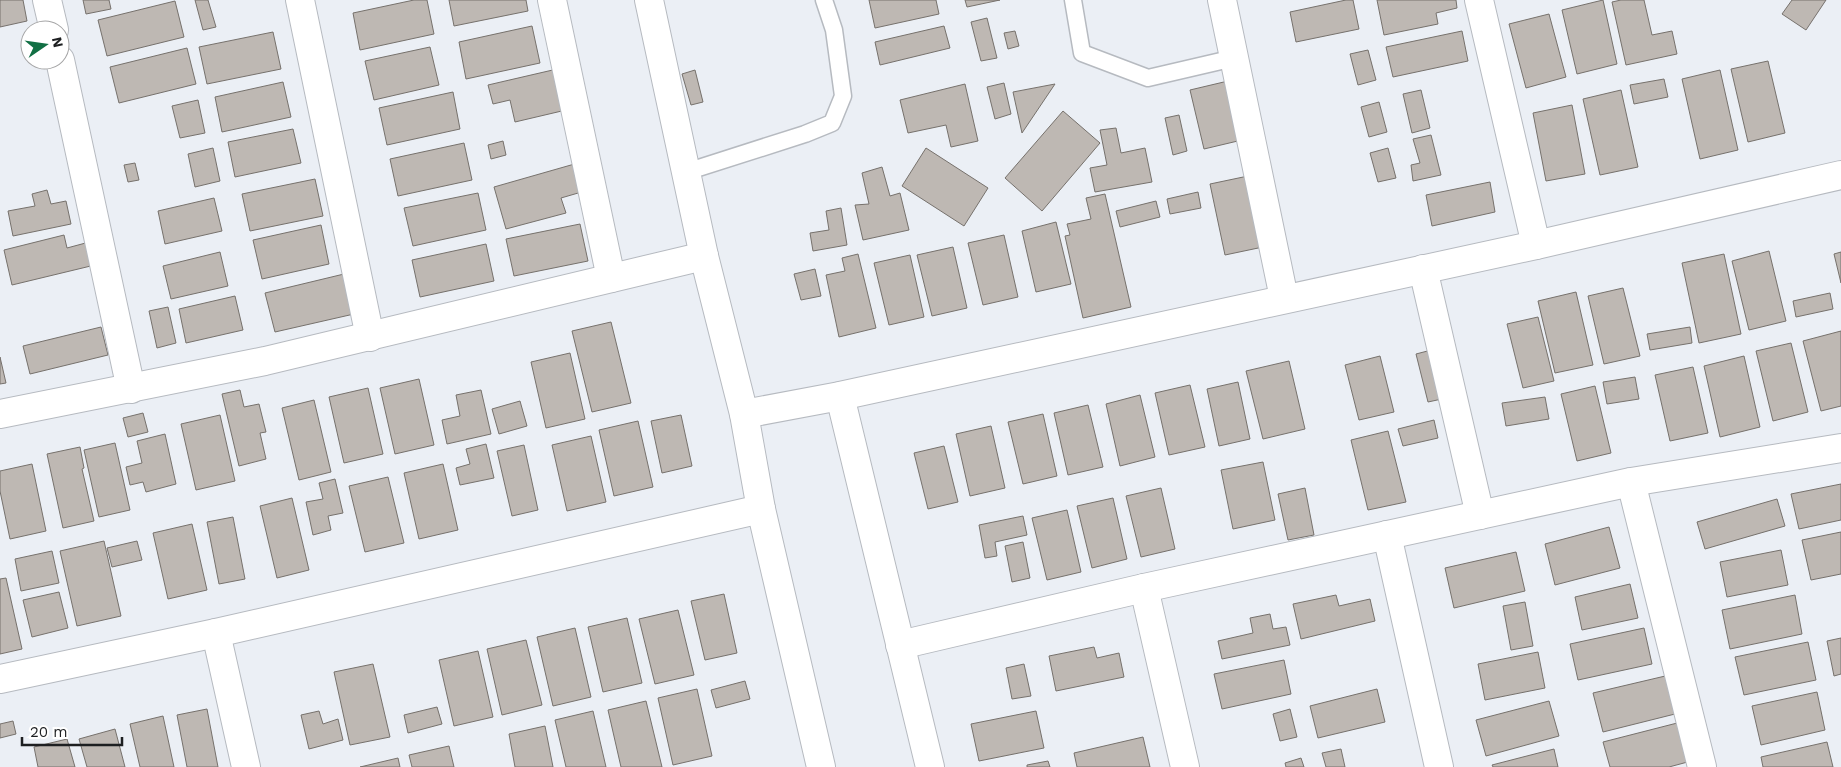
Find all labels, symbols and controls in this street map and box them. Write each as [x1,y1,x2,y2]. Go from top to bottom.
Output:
north arrow [20,20,70,70]
text: N [49,35,67,49]
scale bar [22,714,122,746]
text: 20 m [30,723,68,741]

